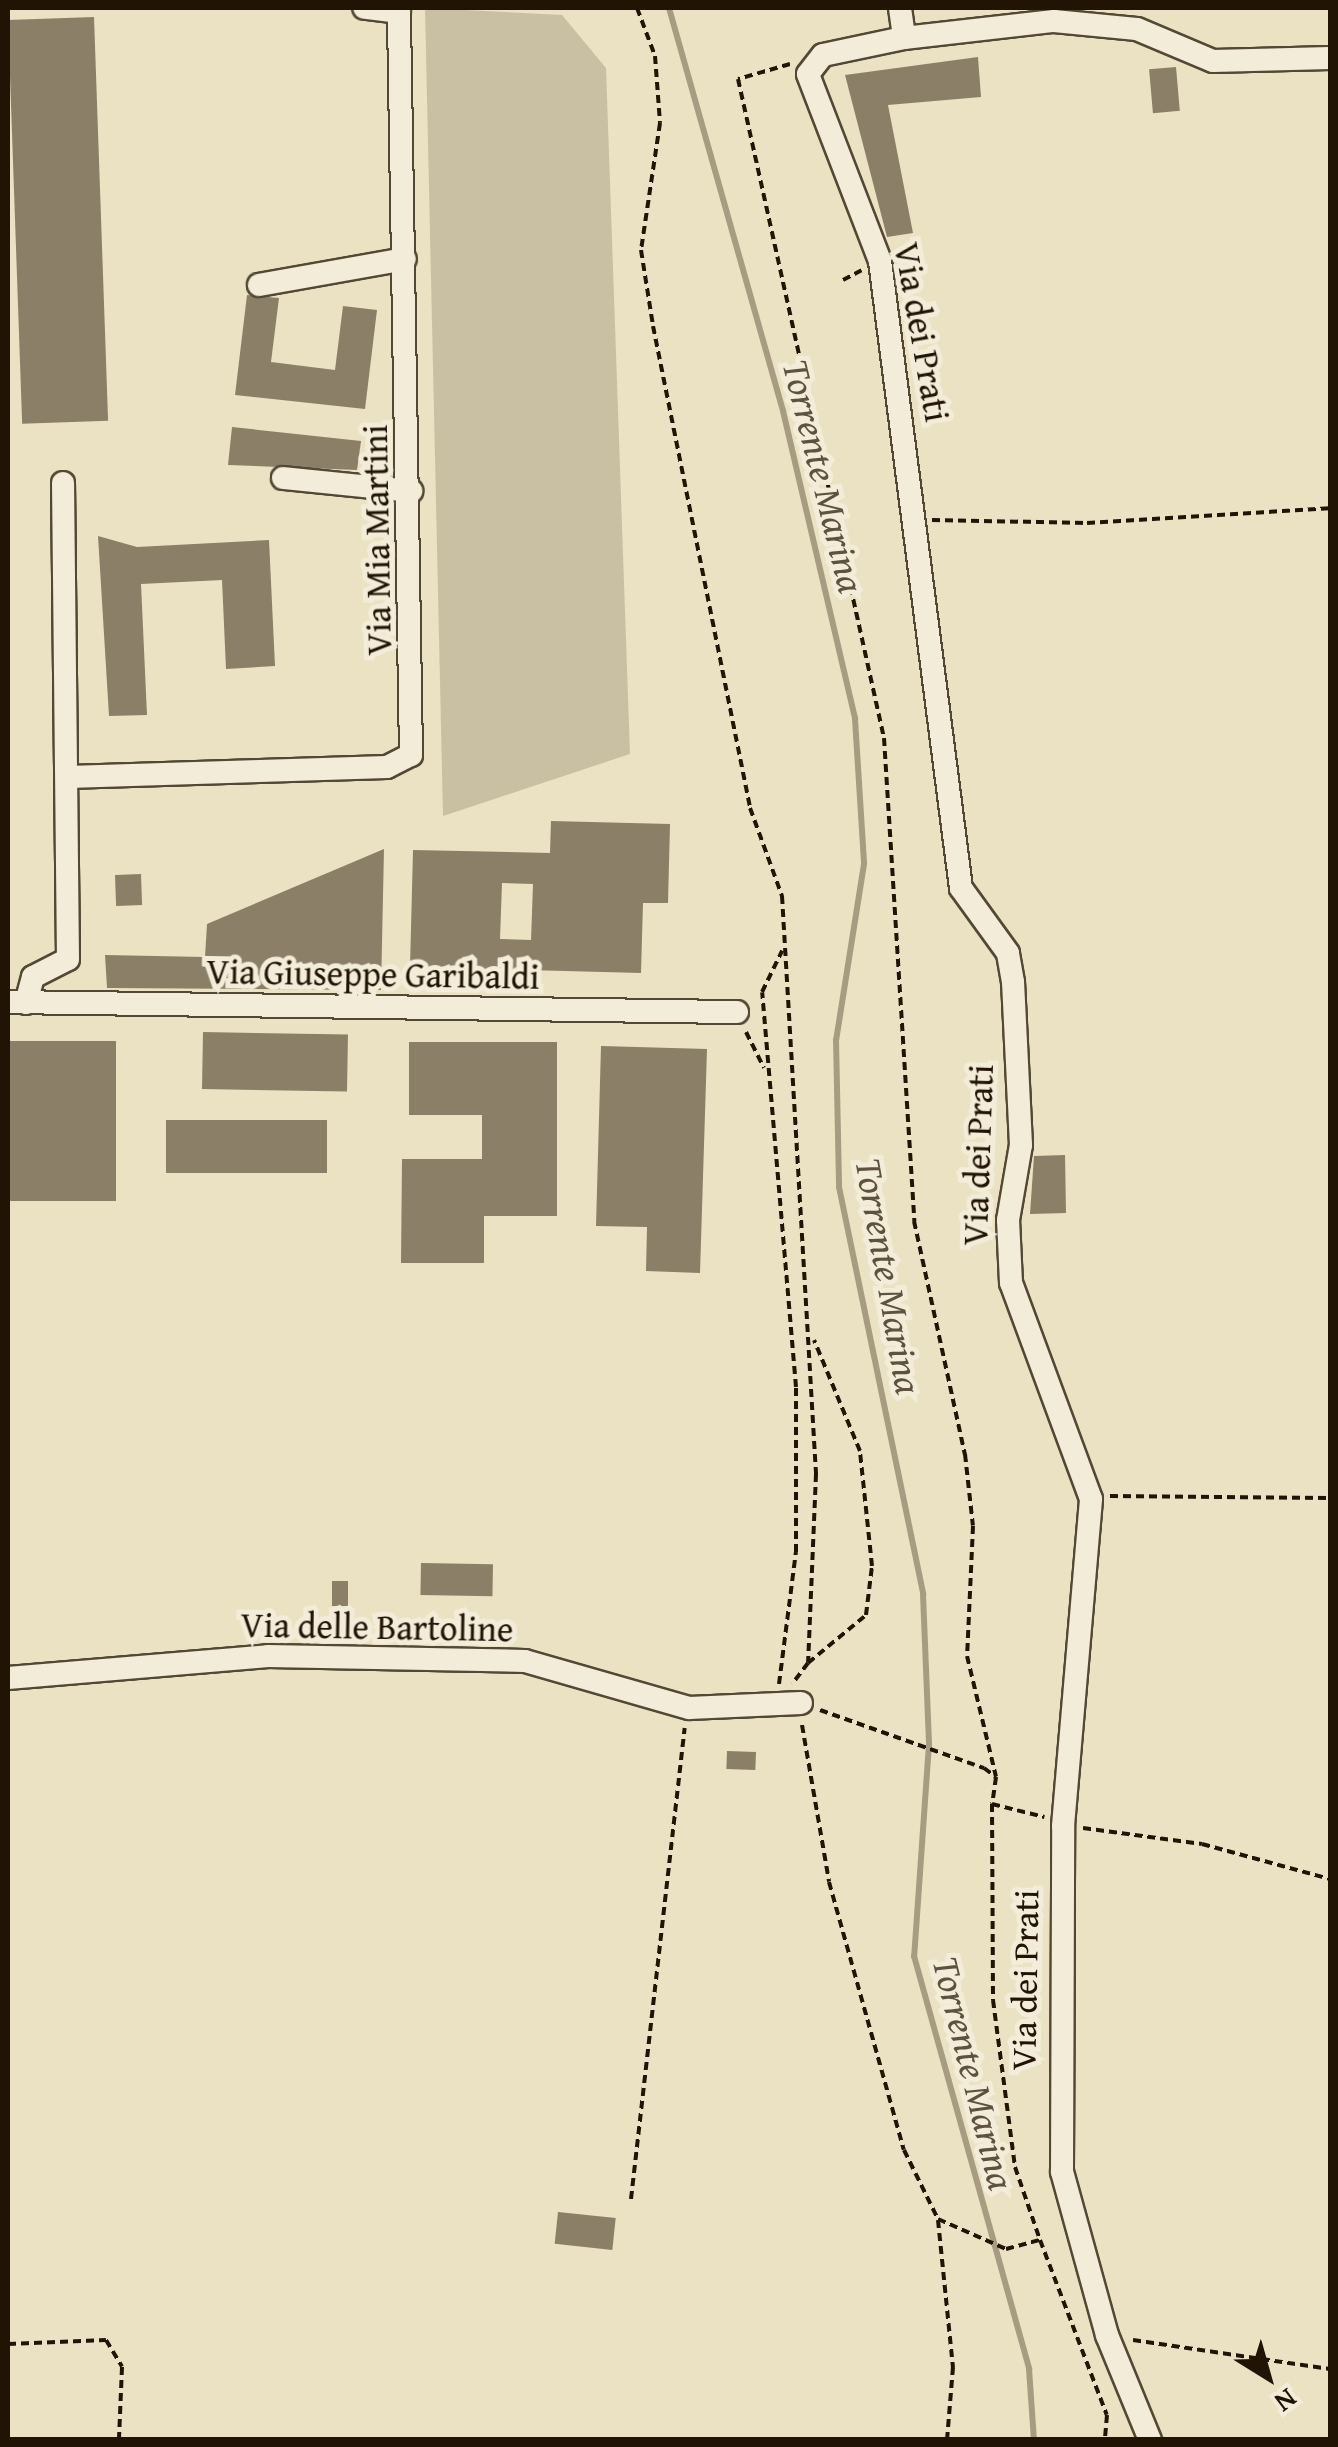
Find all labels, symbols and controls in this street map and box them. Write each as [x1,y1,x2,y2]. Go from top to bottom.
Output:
street label: Via dei Prati [886,239,958,425]
water label: Torrente Marina [773,355,875,597]
street label: Via Mia Martini [354,424,400,656]
street label: Via Giuseppe Garibaldi [206,950,540,998]
street label: Via dei Prati [954,1064,1002,1246]
water label: Torrente Marina [846,1155,932,1397]
street label: Via delle Bartoline [240,1604,514,1650]
street label: Via dei Prati [1002,1889,1048,2071]
water label: Torrente Marina [923,1952,1025,2194]
north arrow [1218,2327,1318,2427]
text: N [1267,2379,1306,2423]

